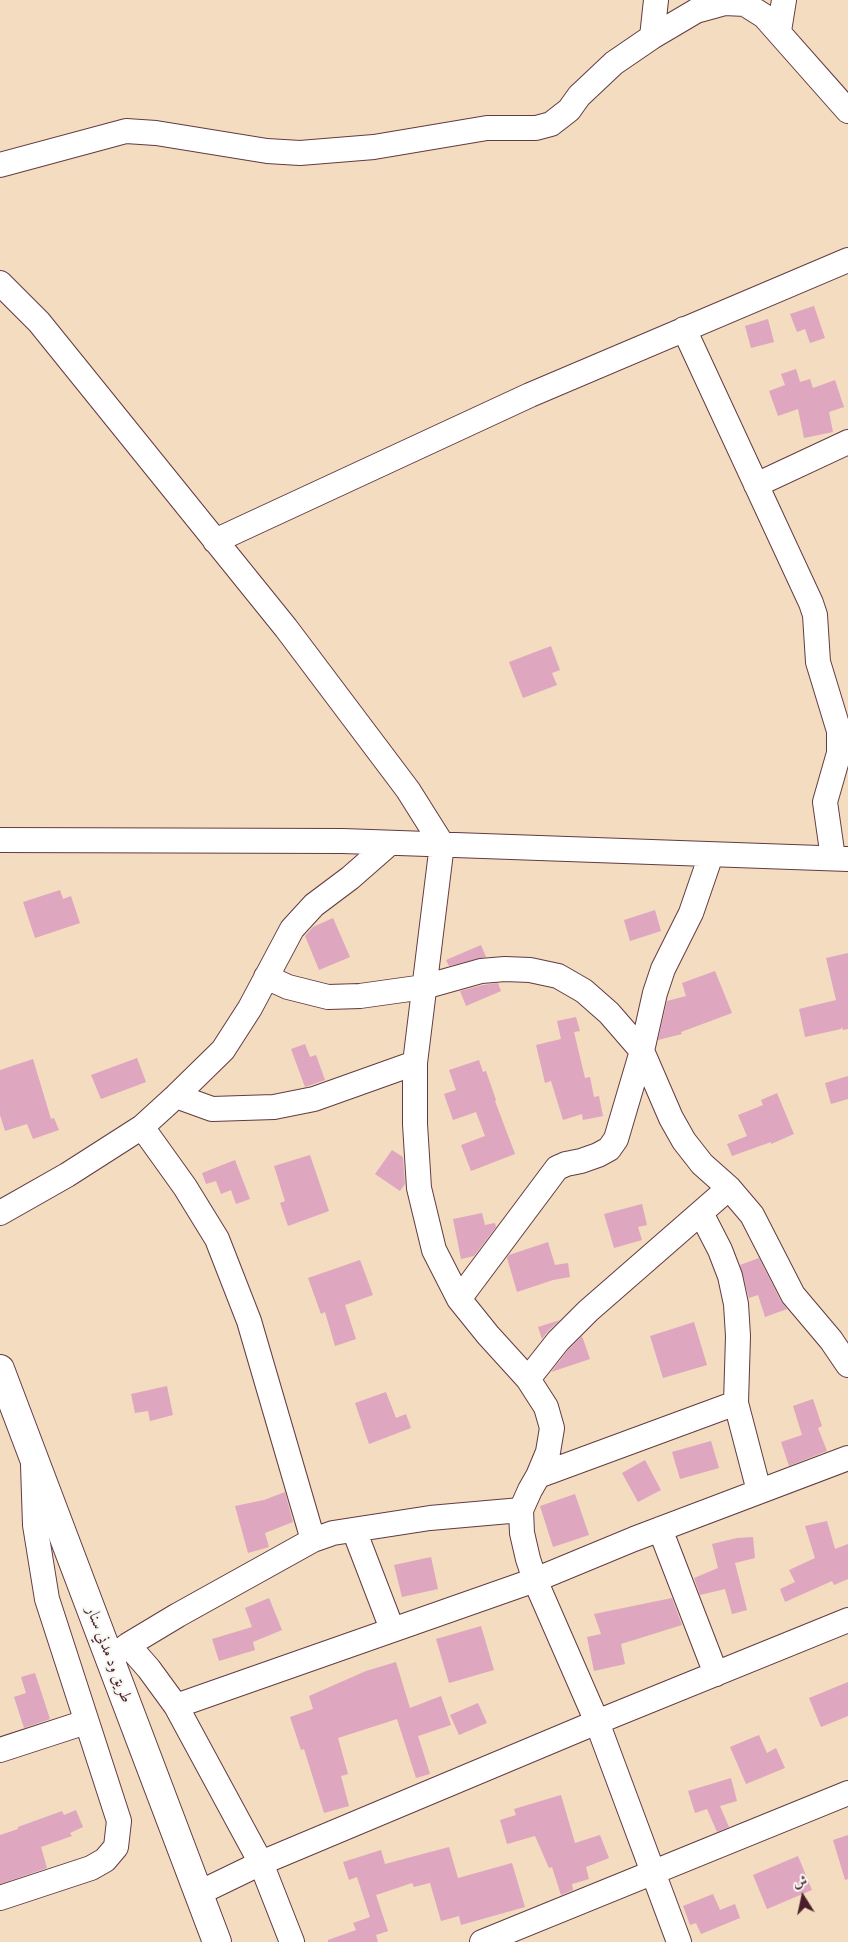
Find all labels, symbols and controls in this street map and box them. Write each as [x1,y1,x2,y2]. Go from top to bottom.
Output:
street label: طريق ود مدني سنار [81,1604,135,1706]
north arrow [778,1872,828,1922]
text: ش [792,1872,809,1891]

